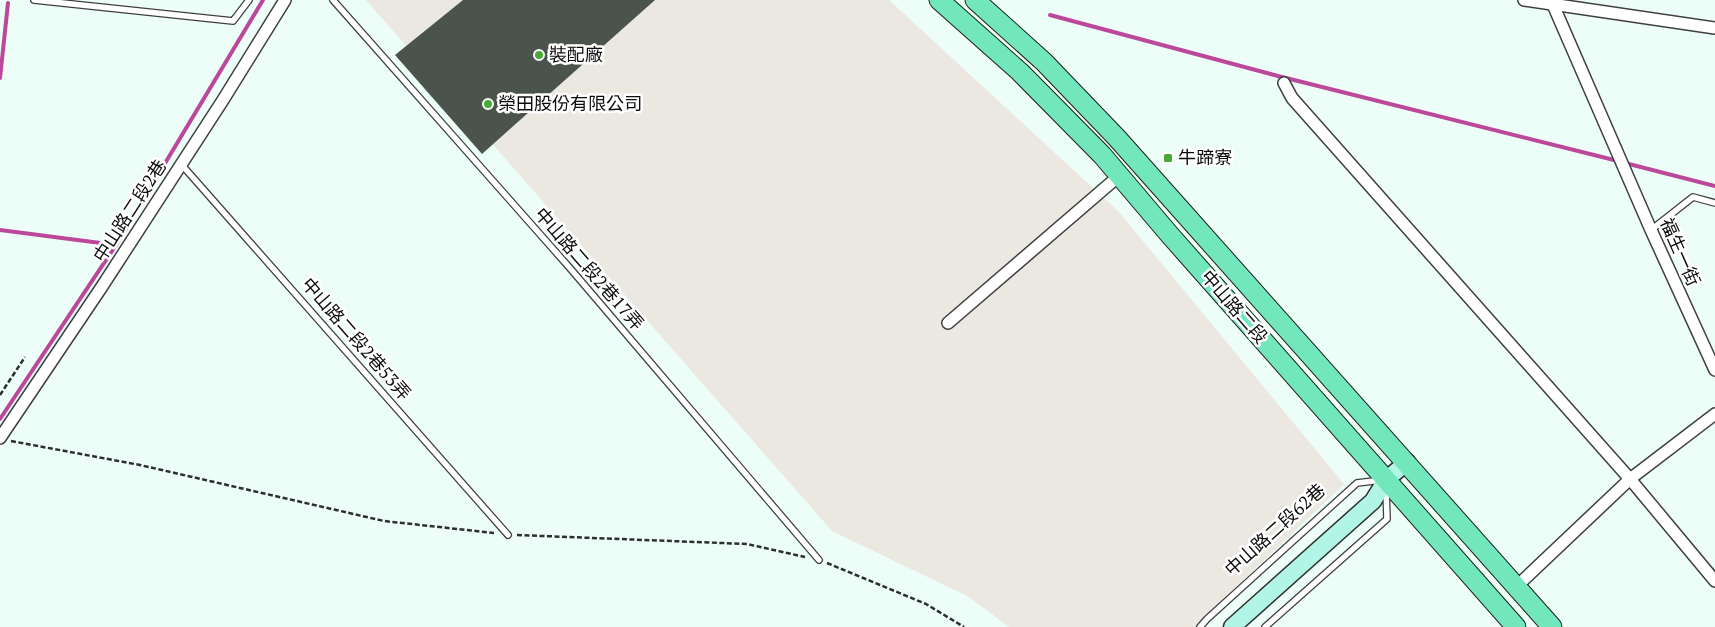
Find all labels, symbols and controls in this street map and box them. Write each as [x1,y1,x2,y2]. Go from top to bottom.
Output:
place label: 裝配廠 [549,42,603,66]
marker: 裝配廠 [533,49,545,61]
place label: 榮田股份有限公司 [498,91,642,115]
marker: 榮田股份有限公司 [482,98,494,110]
place label: 牛蹄寮 [1178,145,1232,169]
marker: 牛蹄寮 [1162,152,1174,164]
street label: 中山路二段2巷 [87,155,171,266]
street label: 中山路二段2巷17弄 [530,202,650,335]
street label: 福生一街 [1655,214,1707,289]
street label: 中山路二段 [1196,265,1273,348]
street label: 中山路二段2巷53弄 [297,272,417,405]
street label: 中山路二段62巷 [1219,478,1330,581]

